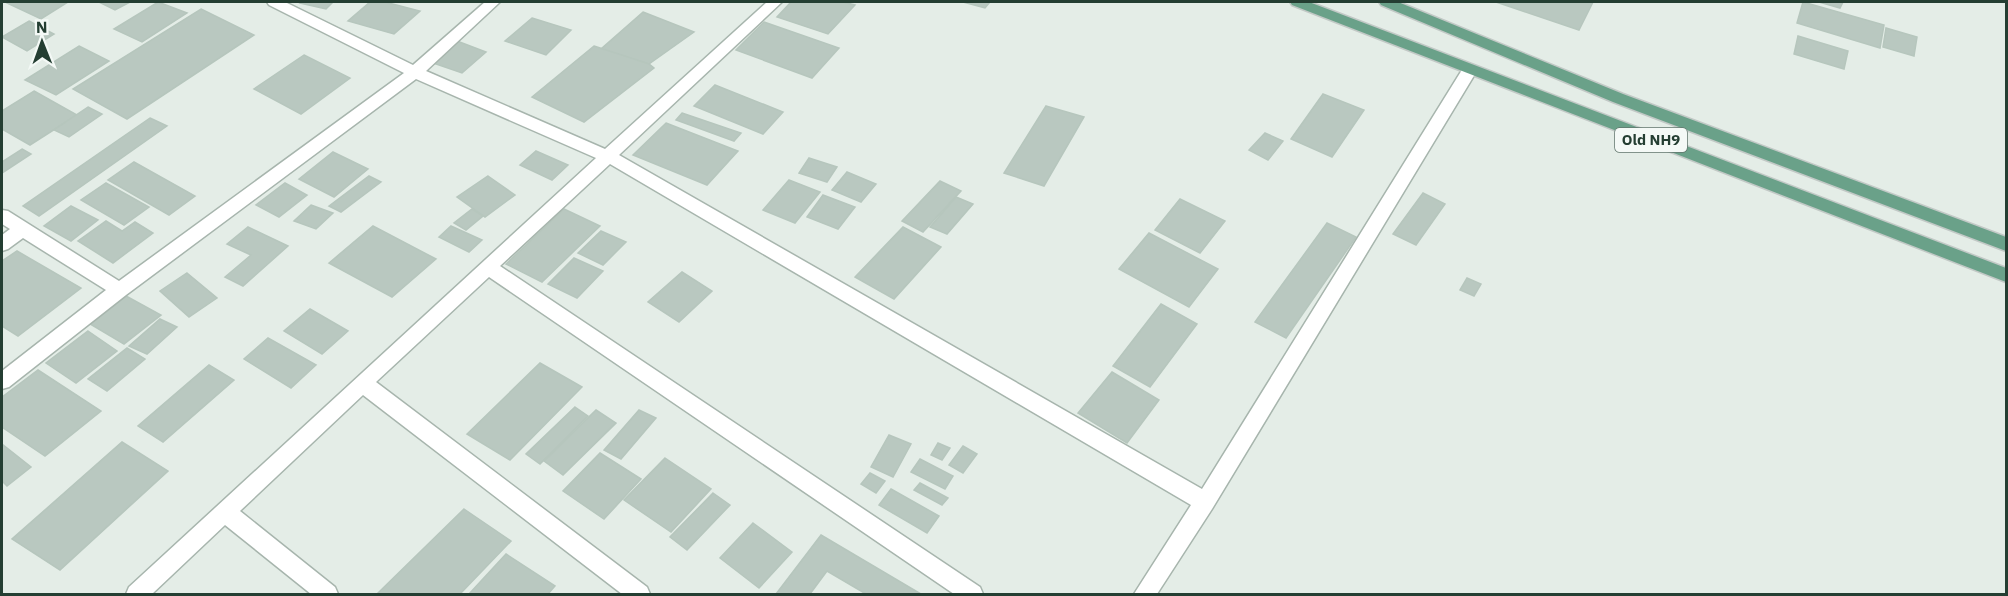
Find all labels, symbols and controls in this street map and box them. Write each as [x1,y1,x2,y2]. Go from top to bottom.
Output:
north arrow [12,12,72,72]
text: N [36,17,48,37]
road number: Old NH9 [1615,128,1687,152]

